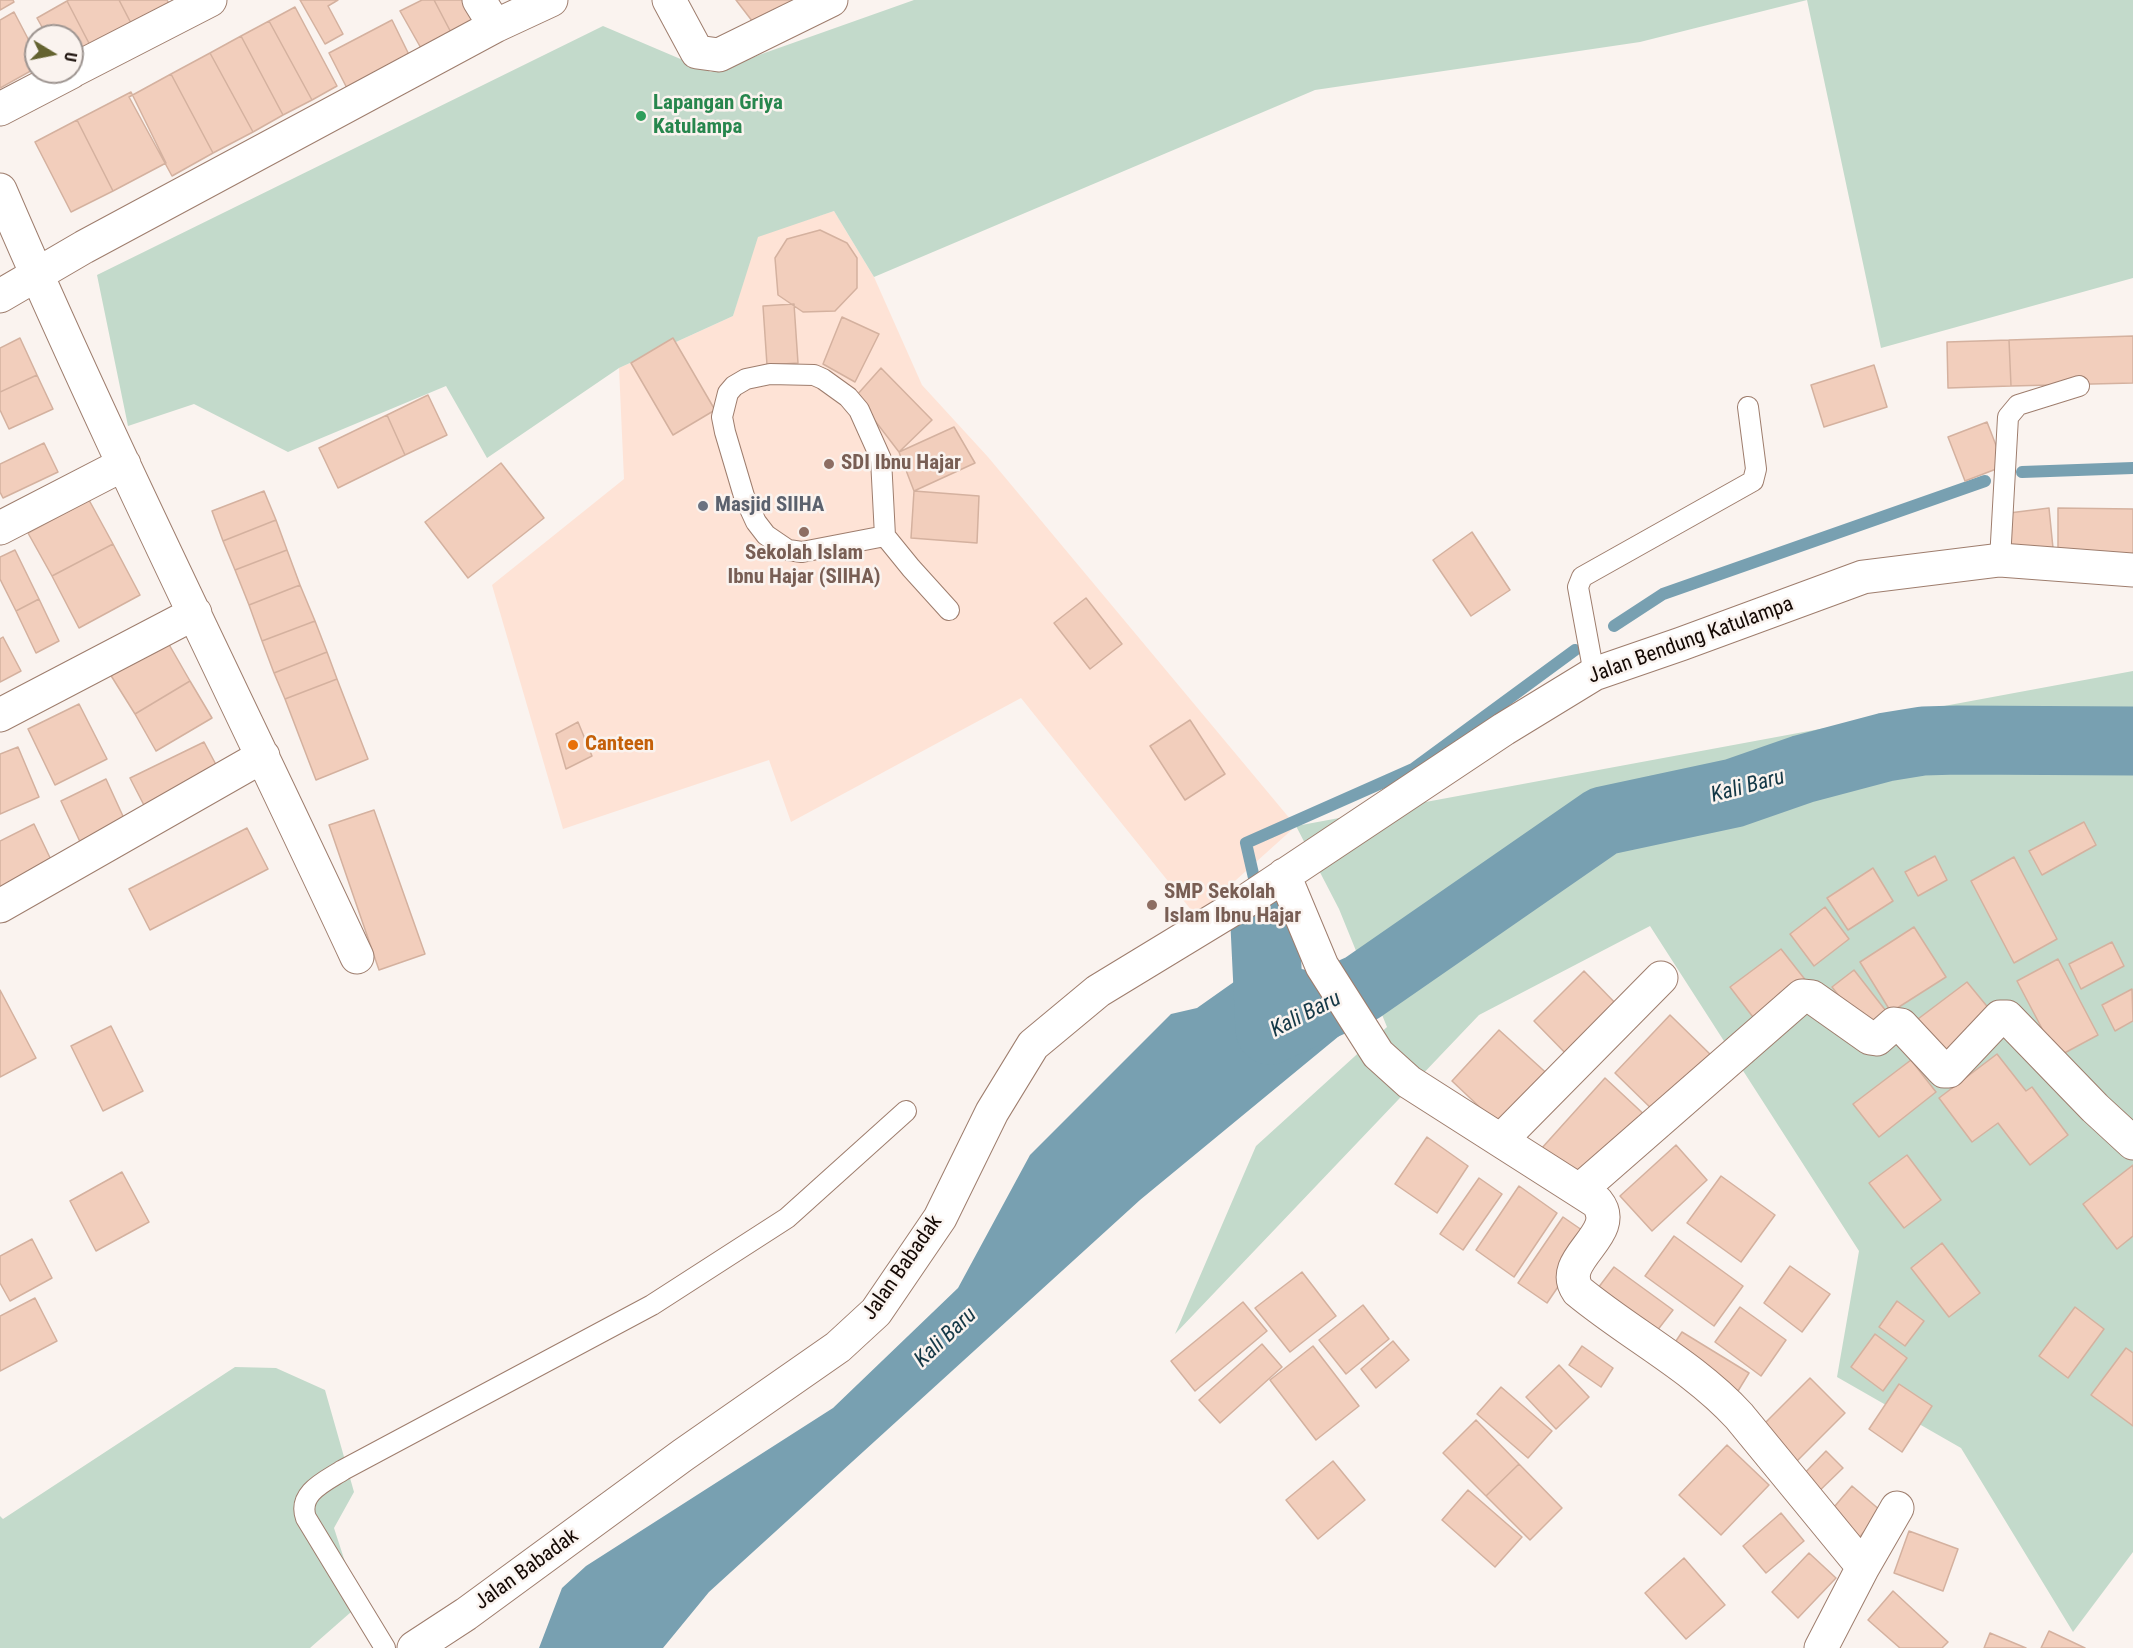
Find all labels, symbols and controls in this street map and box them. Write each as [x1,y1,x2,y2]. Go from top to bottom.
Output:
north arrow [24,24,84,84]
text: U [60,51,80,63]
place label: Lapangan Griya Katulampa [653,91,783,141]
marker: Lapangan Griya Katulampa [634,109,648,123]
place label: SDI Ibnu Hajar [841,451,961,477]
marker: SDI Ibnu Hajar [822,457,836,471]
place label: Masjid SIIHA [715,493,824,519]
marker: Masjid SIIHA [696,499,710,513]
marker: Sekolah Islam Ibnu Hajar (SIIHA) [797,525,811,539]
place label: Sekolah Islam Ibnu Hajar (SIIHA) [727,541,881,591]
street label: Jalan Bendung Katulampa [1585,592,1797,690]
place label: Canteen [585,732,654,758]
marker: Canteen [566,738,580,752]
water label: Kali Baru [1708,764,1788,810]
place label: SMP Sekolah Islam Ibnu Hajar [1164,880,1301,930]
marker: SMP Sekolah Islam Ibnu Hajar [1145,898,1159,912]
water label: Kali Baru [1266,986,1346,1044]
street label: Jalan Babadak [858,1211,948,1325]
water label: Kali Baru [909,1303,983,1373]
street label: Jalan Babadak [470,1524,584,1616]

